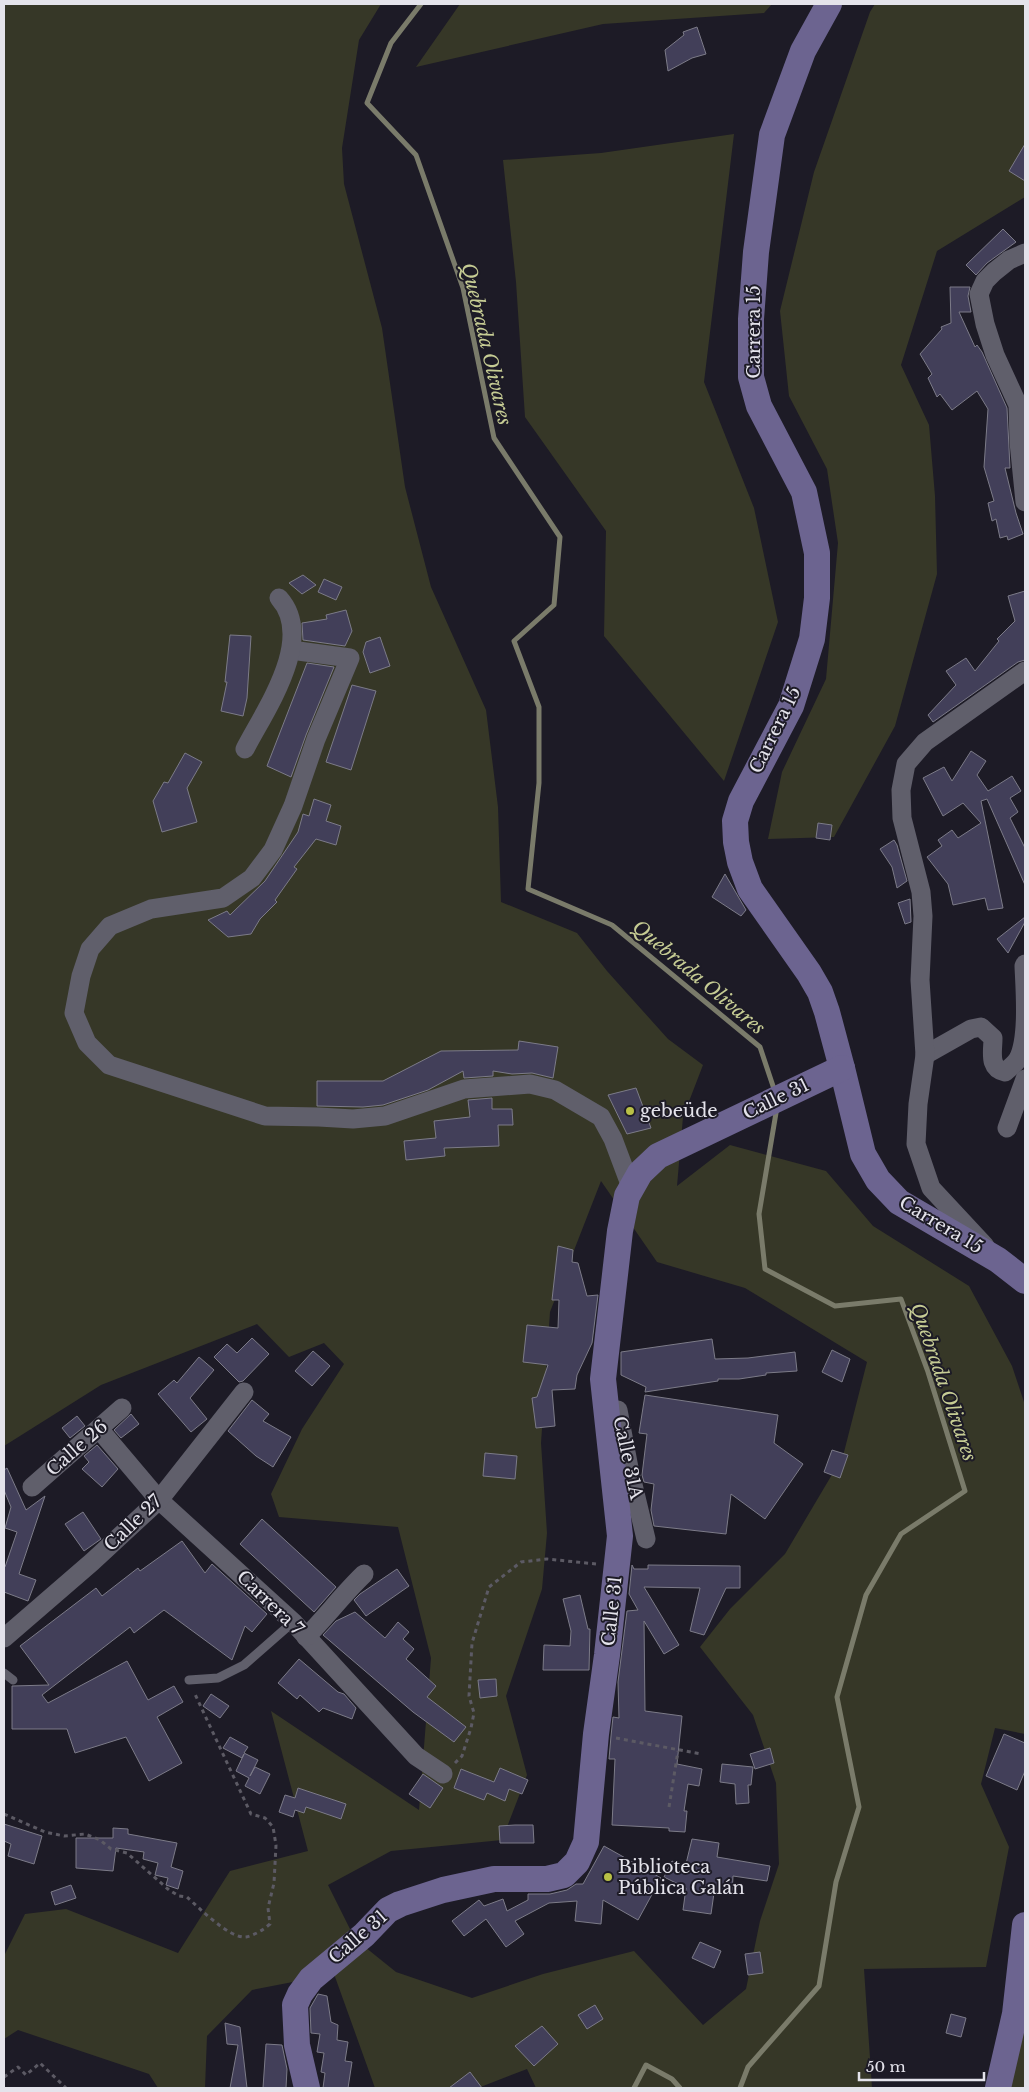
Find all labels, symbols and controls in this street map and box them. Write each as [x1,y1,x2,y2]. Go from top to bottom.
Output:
water label: Quebrada Olivares [457,261,516,428]
street label: Carrera 15 [743,285,765,379]
street label: Carrera 15 [745,683,805,777]
water label: Quebrada Olivares [628,915,770,1040]
street label: Calle 31 [739,1074,813,1124]
place label: gebeüde [640,1100,718,1122]
marker: gebeüde [624,1105,636,1117]
street label: Carrera 15 [895,1191,987,1259]
water label: Quebrada Olivares [906,1300,981,1464]
street label: Calle 31A [608,1414,648,1503]
street label: Calle 26 [42,1415,112,1481]
street label: Calle 27 [100,1490,167,1556]
street label: Carrera 7 [232,1566,309,1641]
street label: Calle 31 [597,1575,627,1647]
place label: Biblioteca Pública Galán [618,1856,745,1899]
marker: Biblioteca Pública Galán [602,1871,614,1883]
street label: Calle 31 [324,1906,392,1968]
scale bar [859,2050,984,2082]
text: 50 m [866,2057,906,2076]

